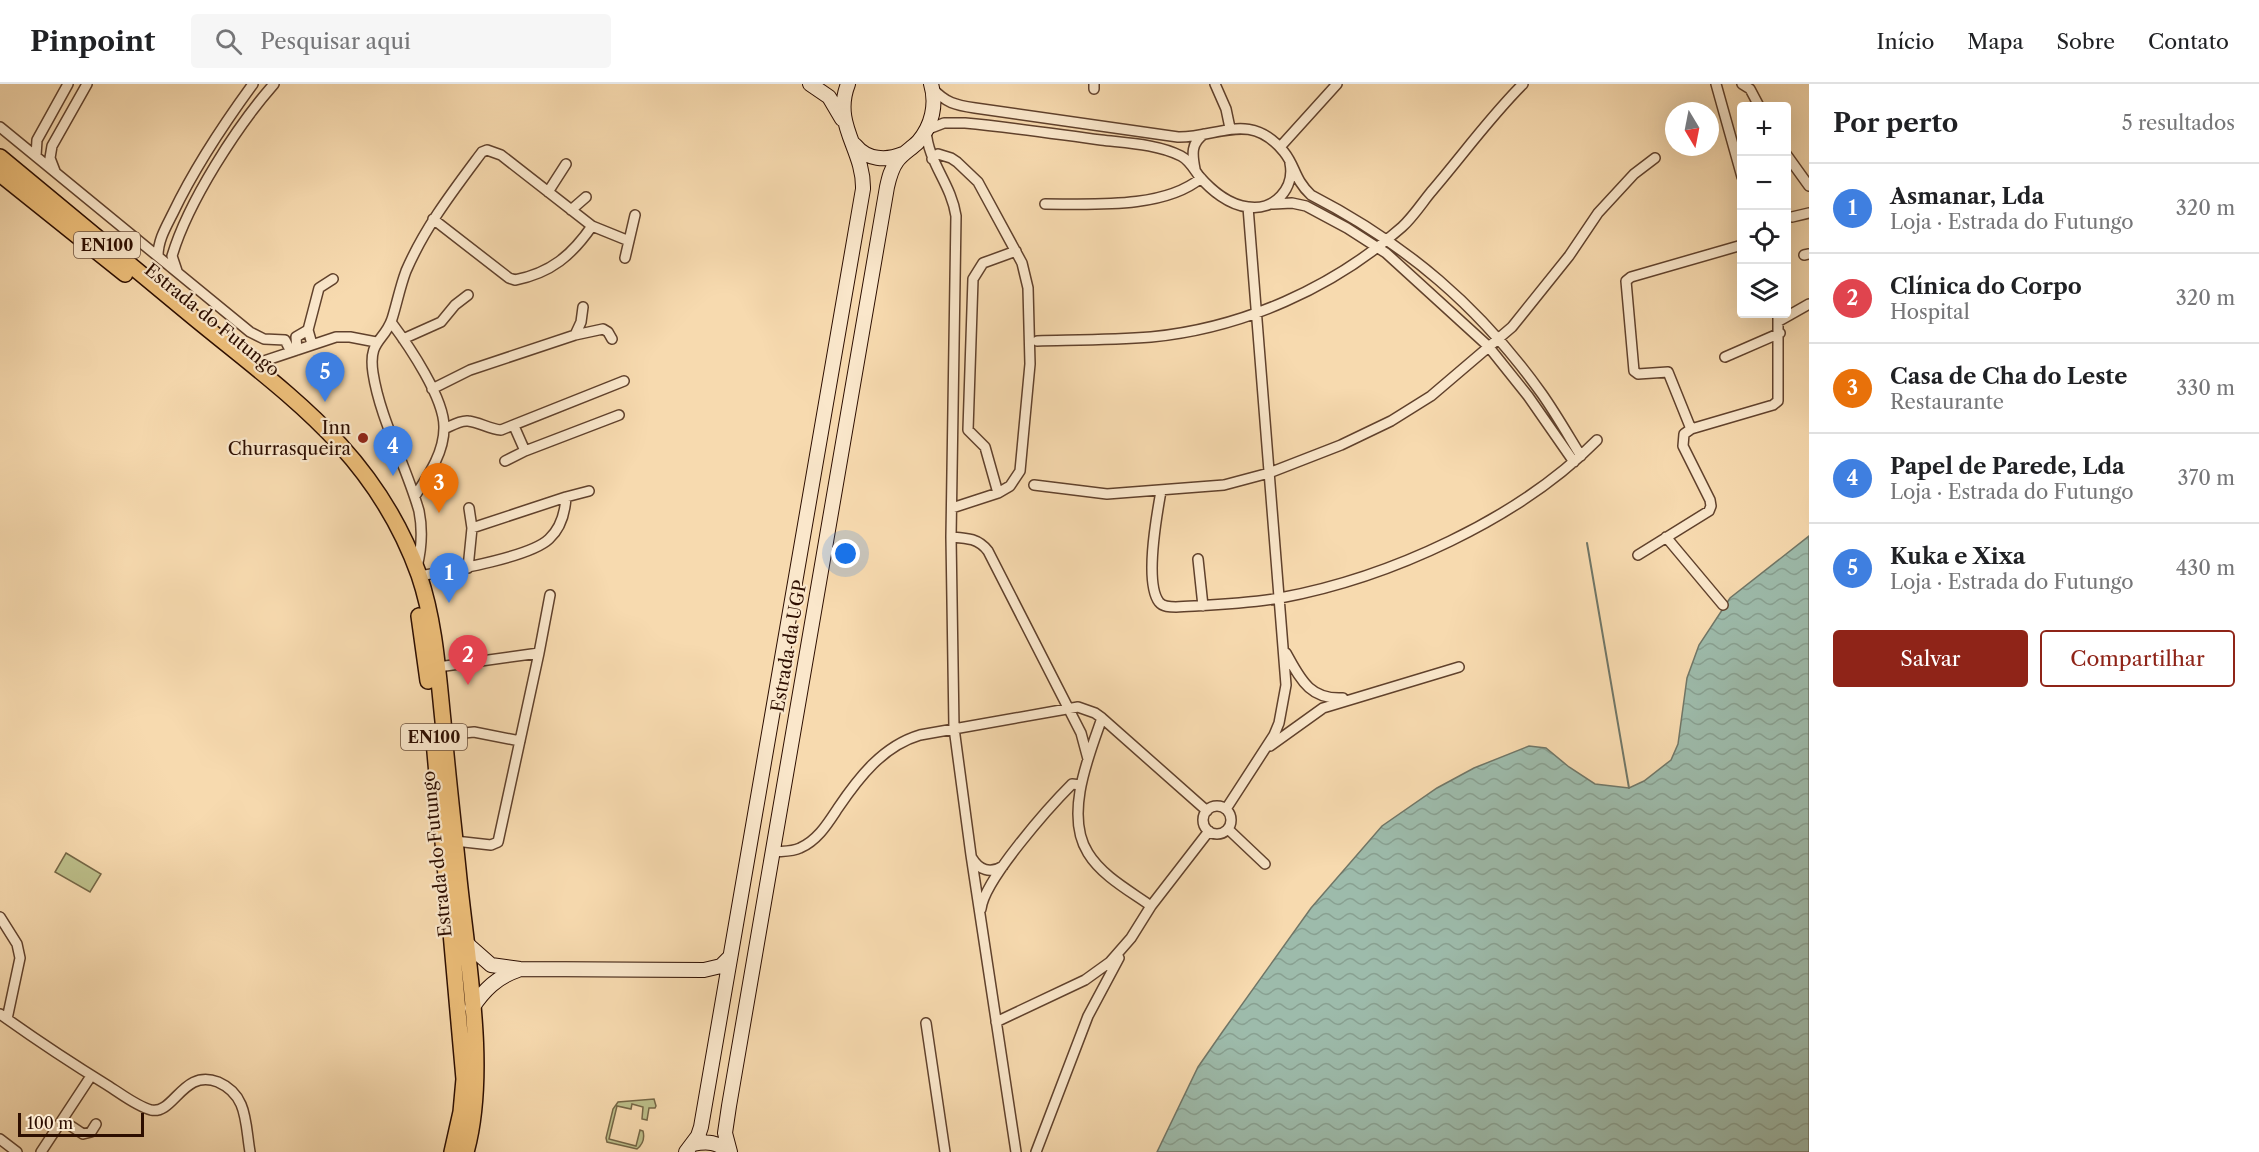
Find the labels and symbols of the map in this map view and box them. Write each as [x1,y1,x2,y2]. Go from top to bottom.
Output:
north arrow [1665,102,1719,156]
road number: EN100 [74,232,140,258]
street label: Estrada do Futungo [140,259,284,381]
pin: 5 [306,352,344,402]
place label: Inn Churrasqueira [228,417,351,460]
pin: 4 [374,426,412,476]
marker: Inn Churrasqueira [356,431,370,445]
pin: 3 [420,464,458,513]
your location [831,539,860,568]
pin: 1 [430,554,468,603]
street label: Estrada da UGP [767,578,811,714]
pin: 2 [448,636,488,685]
road number: EN100 [401,724,467,750]
street label: Estrada do Futungo [417,770,457,938]
scale bar [18,1110,144,1138]

